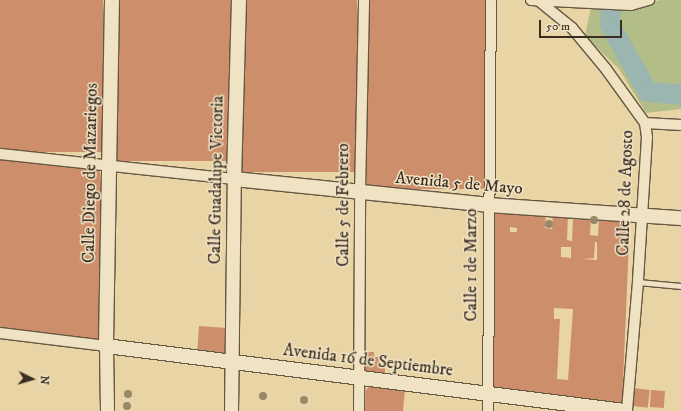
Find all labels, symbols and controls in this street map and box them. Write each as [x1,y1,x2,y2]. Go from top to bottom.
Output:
scale bar [541,12,624,38]
text: 50 m [546,19,570,34]
street label: Calle Diego de Mazariegos [79,83,103,263]
street label: Calle Guadalupe Victoria [205,95,229,265]
street label: Calle 28 de Agosto [614,130,638,256]
street label: Calle 5 de Febrero [334,143,354,267]
street label: Avenida 5 de Mayo [394,168,524,200]
street label: Calle 1 de Marzo [462,208,482,322]
street label: Avenida 16 de Septiembre [282,340,454,382]
north arrow [12,359,52,399]
text: N [37,375,51,385]

